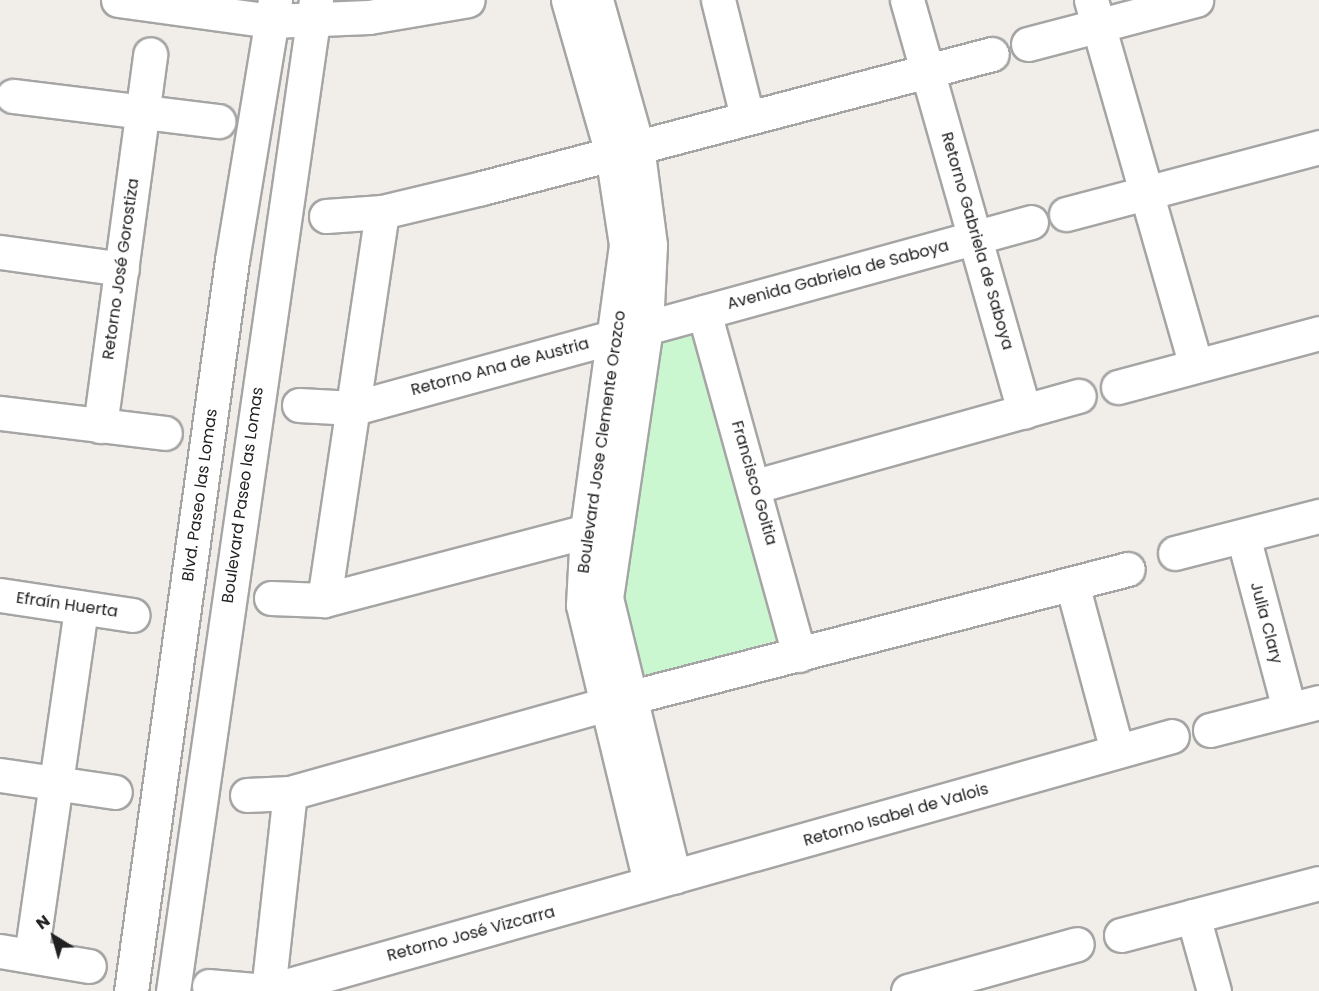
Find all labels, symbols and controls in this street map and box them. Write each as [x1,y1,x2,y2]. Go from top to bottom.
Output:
street label: Retorno Gabriela de Saboya [937,130,1017,352]
street label: Retorno José Gorostiza [99,177,143,361]
street label: Avenida Gabriela de Saboya [725,236,951,314]
street label: Boulevard Jose Clemente Orozco [574,309,630,575]
street label: Retorno Ana de Austria [409,334,591,400]
street label: Boulevard Paseo las Lomas [218,386,268,604]
street label: Blvd. Paseo las Lomas [178,407,222,583]
street label: Francisco Goitia [727,419,781,547]
street label: Julia Clary [1246,580,1286,666]
street label: Efraín Huerta [15,588,119,622]
street label: Retorno Isabel de Valois [801,779,991,851]
street label: Retorno José Vizcarra [385,902,557,966]
north arrow [24,907,84,967]
text: N [31,909,55,935]

